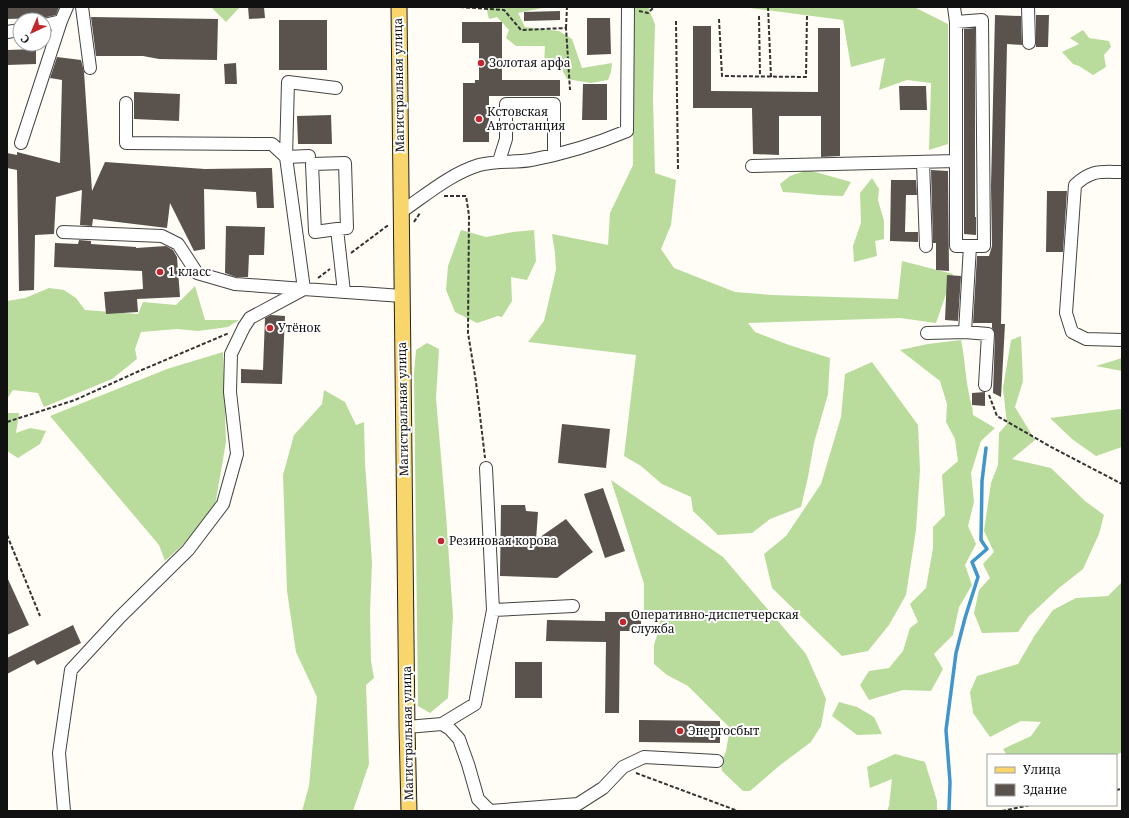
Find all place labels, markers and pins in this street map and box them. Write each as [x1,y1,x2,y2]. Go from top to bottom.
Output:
place label: Золотая арфа [489,54,571,71]
marker: Золотая арфа [476,58,486,68]
place label: Кстовская Автостанция [487,103,566,134]
marker: Кстовская Автостанция [474,114,484,124]
place label: 1 класс [168,263,211,280]
marker: 1 класс [155,267,165,277]
place label: Утёнок [278,319,322,336]
marker: Утёнок [265,323,275,333]
place label: Резиновая корова [449,532,557,549]
marker: Резиновая корова [436,536,446,546]
place label: Оперативно-диспетчерская служба [631,606,799,637]
marker: Оперативно-диспетчерская служба [618,617,628,627]
place label: Энергосбыт [688,722,760,739]
marker: Энергосбыт [675,726,685,736]

